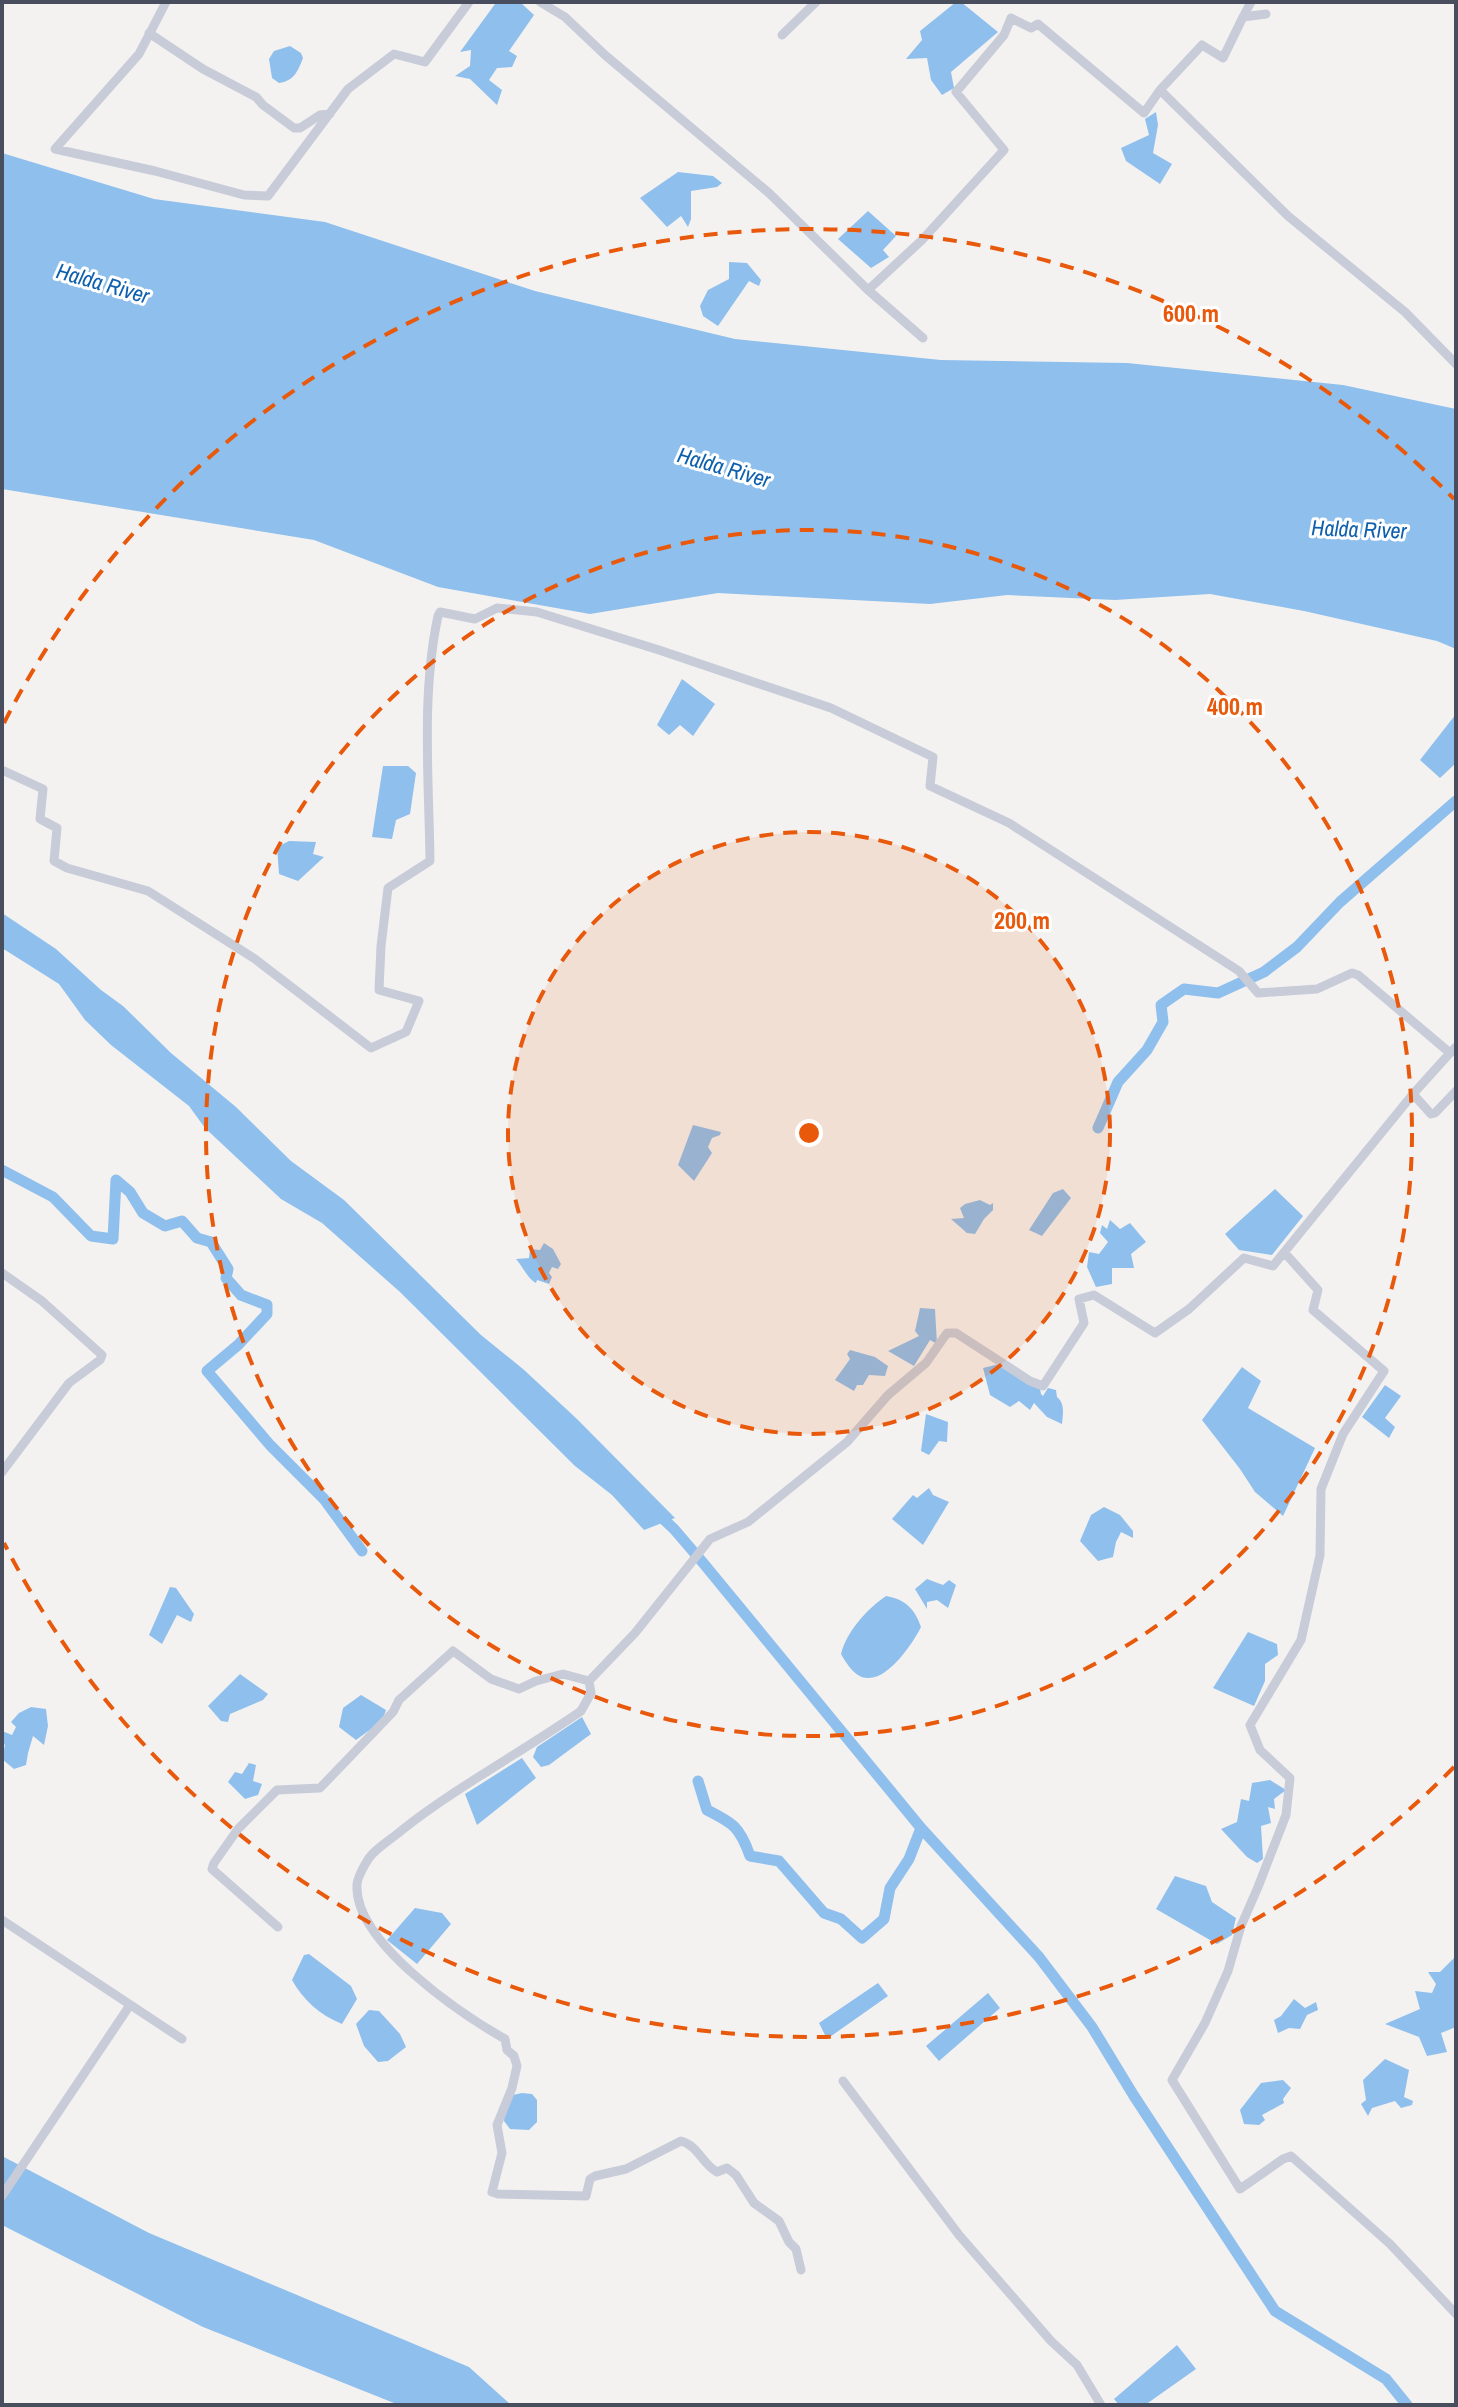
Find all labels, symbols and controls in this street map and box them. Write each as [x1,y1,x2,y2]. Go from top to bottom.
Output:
water label: Halda River [53,255,154,311]
text: 600 m [1163,297,1219,329]
water label: Halda River [674,439,775,495]
water label: Halda River [1311,512,1408,546]
text: 400 m [1207,690,1263,722]
text: 200 m [994,904,1050,936]
centre of rings [795,1119,823,1147]

